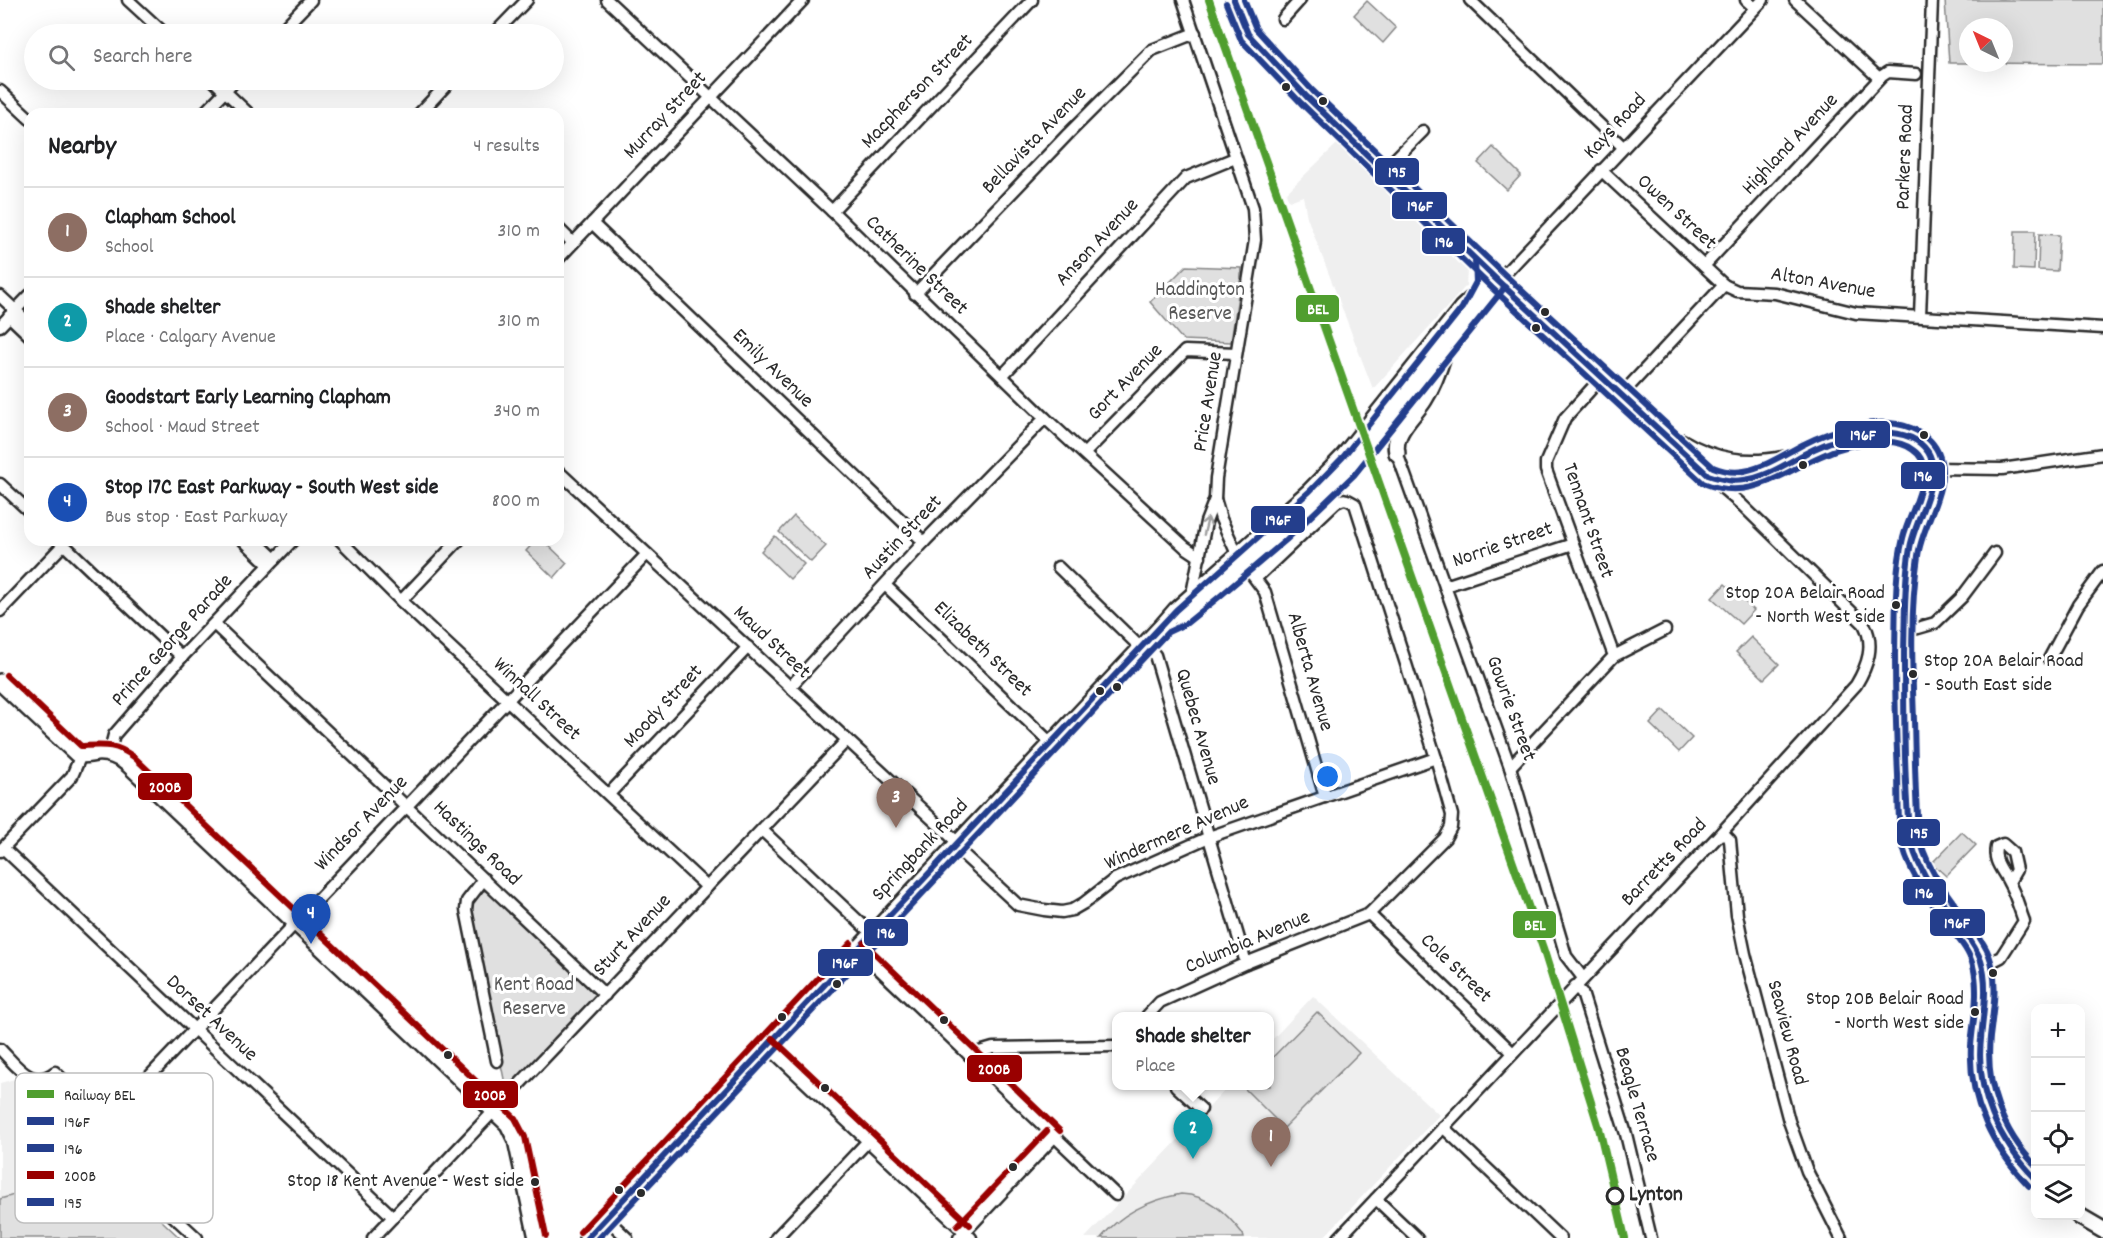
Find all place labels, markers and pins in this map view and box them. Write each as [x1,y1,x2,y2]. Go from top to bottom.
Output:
unlabelled marker [1280,81,1292,93]
unlabelled marker [1317,95,1329,107]
unlabelled marker [1539,306,1551,318]
unlabelled marker [1530,322,1542,334]
unlabelled marker [1918,429,1930,441]
unlabelled marker [1797,459,1809,471]
place label: Stop 20A Belair Road - North West side [1725,580,1885,632]
marker: Stop 20A Belair Road - North West side [1890,599,1902,611]
place label: Stop 20A Belair Road - South East side [1924,648,2084,700]
marker: Stop 20A Belair Road - South East side [1907,668,1919,680]
unlabelled marker [1111,681,1123,693]
unlabelled marker [1094,685,1106,697]
pin: 3 [876,778,916,828]
pin: 4 [292,894,330,944]
unlabelled marker [1987,967,1999,979]
unlabelled marker [831,978,843,990]
place label: Stop 20B Belair Road - North West side [1806,986,1964,1038]
marker: Stop 20B Belair Road - North West side [1969,1006,1981,1018]
unlabelled marker [776,1011,788,1023]
unlabelled marker [938,1014,950,1026]
unlabelled marker [442,1049,454,1061]
unlabelled marker [819,1082,831,1094]
pin: 2 [1174,1110,1212,1159]
pin: 1 [1252,1118,1290,1167]
unlabelled marker [1007,1161,1019,1173]
place label: Stop 18 Kent Avenue - West side [287,1168,524,1196]
marker: Stop 18 Kent Avenue - West side [529,1176,541,1188]
place label: Lynton [1629,1181,1683,1211]
unlabelled marker [613,1184,625,1196]
unlabelled marker [635,1187,647,1199]
marker: Lynton [1606,1187,1624,1205]

